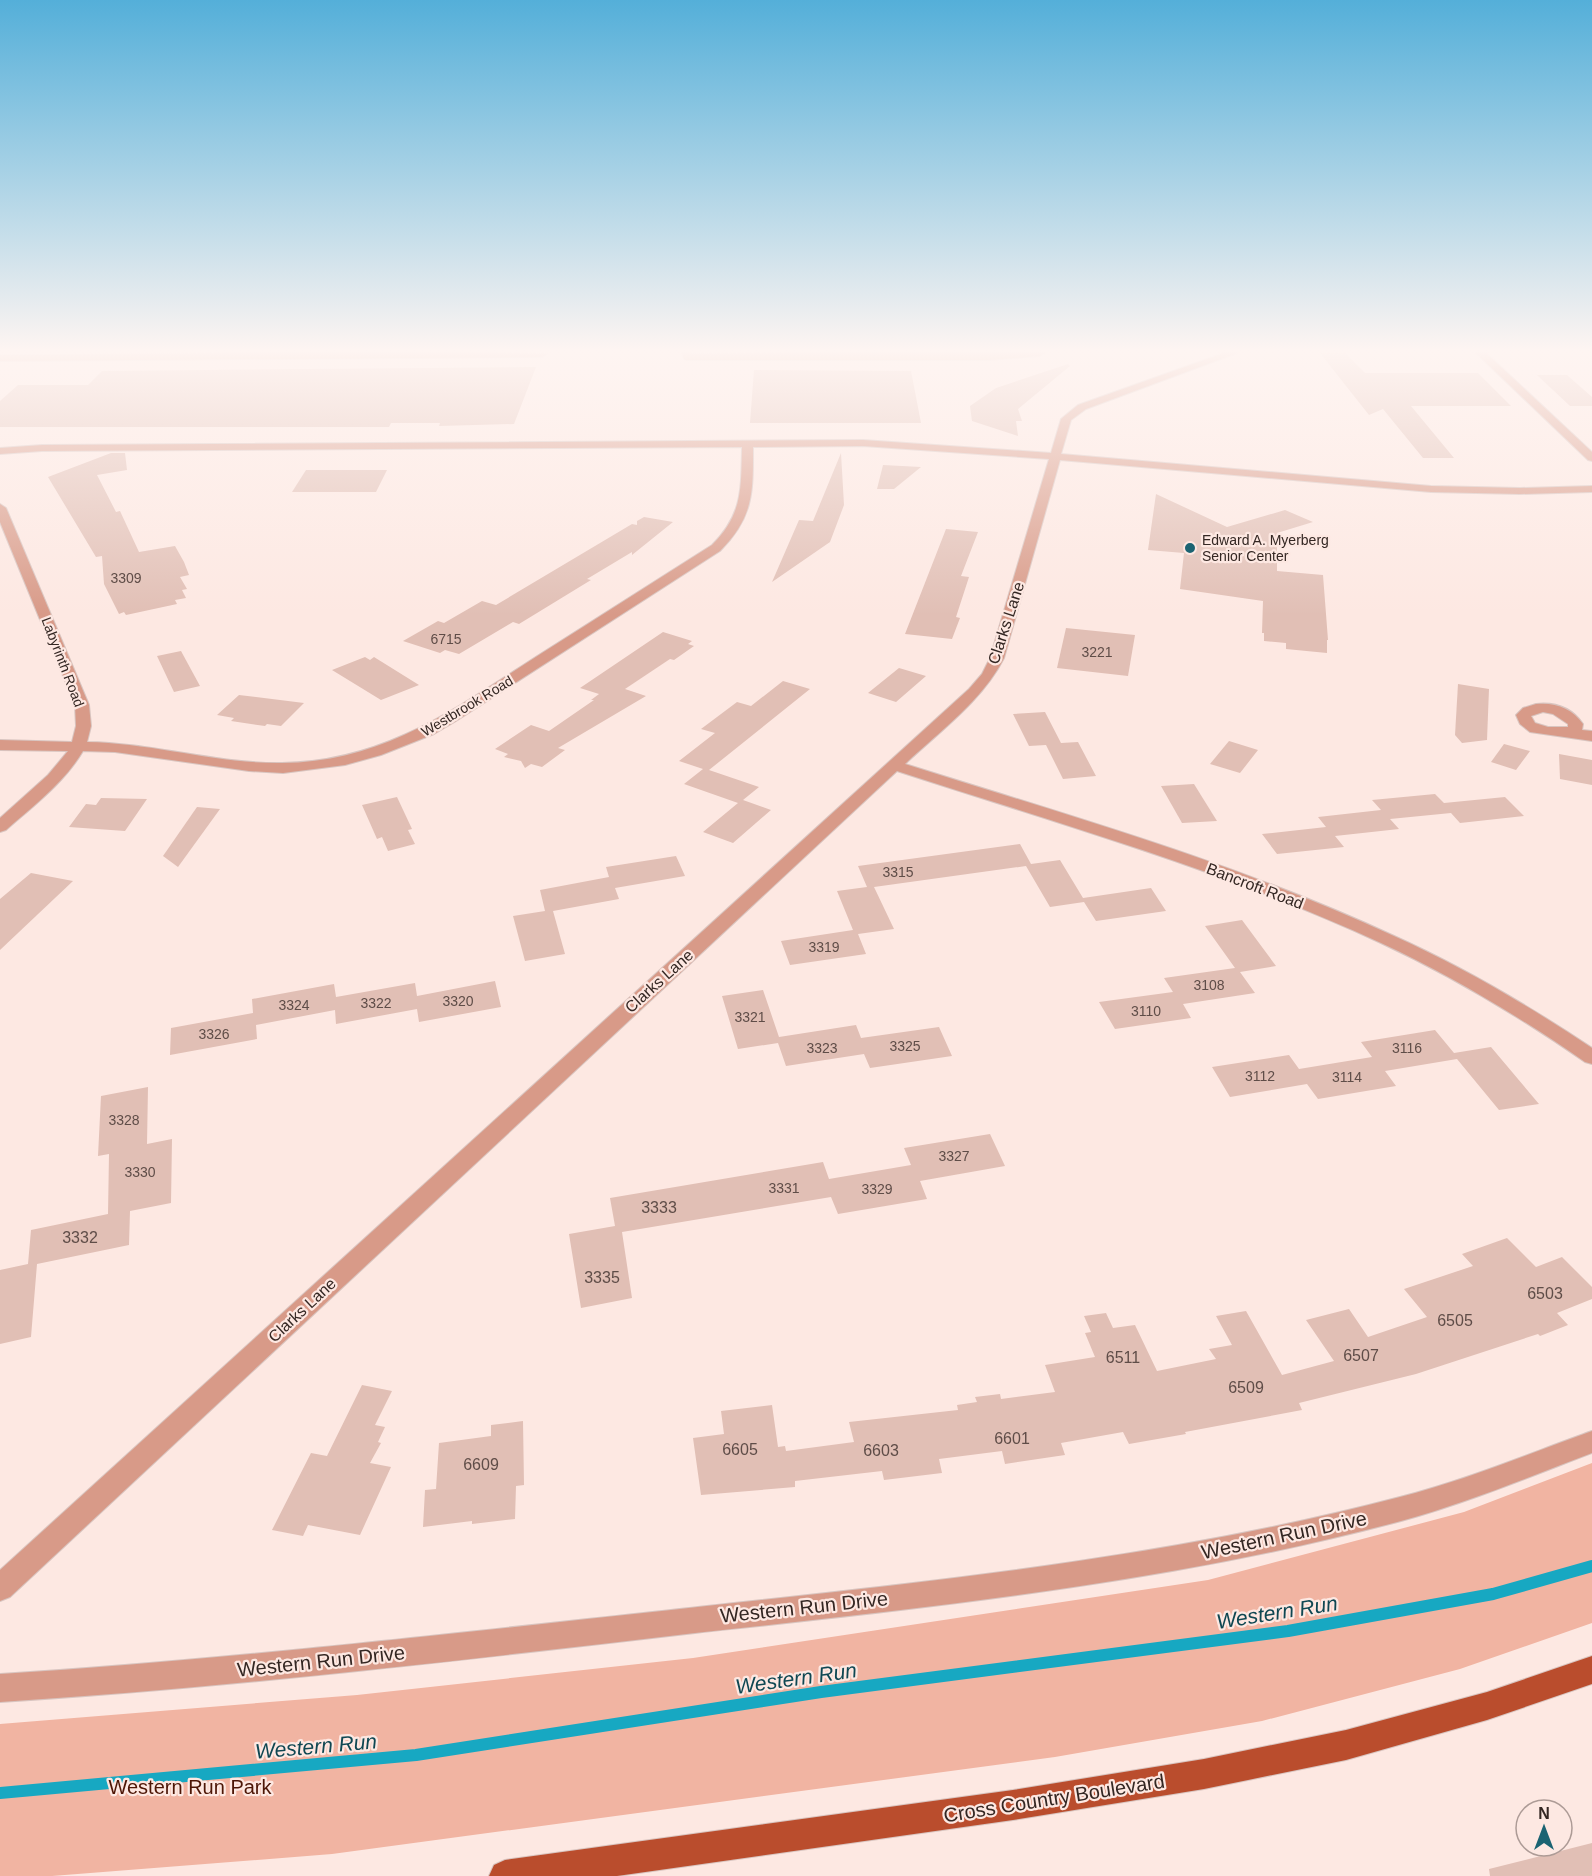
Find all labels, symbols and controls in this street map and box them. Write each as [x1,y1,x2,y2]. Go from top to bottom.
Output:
place label: Edward A. Myerberg Senior Center [1202,532,1329,564]
marker: Edward A. Myerberg Senior Center [1183,541,1197,555]
house number: 3309 [110,570,142,586]
street label: Clarks Lane [985,580,1027,666]
street label: Labyrinth Road [39,615,87,709]
house number: 6715 [430,631,462,647]
house number: 3221 [1081,644,1113,660]
street label: Westbrook Road [418,672,516,740]
street label: Bancroft Road [1204,860,1306,912]
house number: 3315 [882,864,914,880]
house number: 3319 [808,939,840,955]
street label: Clarks Lane [622,946,696,1016]
house number: 3108 [1193,977,1225,993]
house number: 3320 [442,993,474,1009]
house number: 3322 [360,995,392,1011]
house number: 3324 [278,997,310,1013]
house number: 3110 [1131,1003,1161,1019]
house number: 3321 [734,1009,766,1025]
house number: 3326 [198,1026,230,1042]
house number: 3325 [889,1038,921,1054]
house number: 3323 [806,1040,838,1056]
house number: 3116 [1392,1040,1422,1056]
house number: 3112 [1245,1068,1275,1084]
house number: 3114 [1332,1069,1362,1085]
house number: 3328 [108,1112,140,1128]
house number: 3327 [938,1148,970,1164]
house number: 3330 [124,1164,156,1180]
house number: 3331 [768,1180,800,1196]
house number: 3329 [861,1181,893,1197]
house number: 3333 [641,1199,677,1216]
house number: 3332 [62,1229,98,1246]
house number: 3335 [584,1269,620,1286]
street label: Clarks Lane [265,1275,339,1345]
house number: 6503 [1527,1285,1563,1302]
house number: 6505 [1437,1312,1473,1329]
house number: 6507 [1343,1347,1379,1364]
house number: 6511 [1106,1349,1140,1366]
house number: 6509 [1228,1379,1264,1396]
house number: 6601 [994,1430,1030,1447]
house number: 6605 [722,1441,758,1458]
house number: 6603 [863,1442,899,1459]
house number: 6609 [463,1456,499,1473]
street label: Western Run Drive [1199,1507,1369,1563]
street label: Western Run Drive [719,1587,889,1627]
water label: Western Run [1215,1591,1339,1633]
street label: Western Run Drive [236,1641,406,1681]
water label: Western Run [734,1658,858,1698]
water label: Western Run [254,1729,378,1763]
street label: Cross Country Boulevard [942,1770,1166,1826]
park label: Western Run Park [108,1776,273,1798]
north arrow [1514,1798,1574,1858]
text: N [1538,1805,1550,1822]

